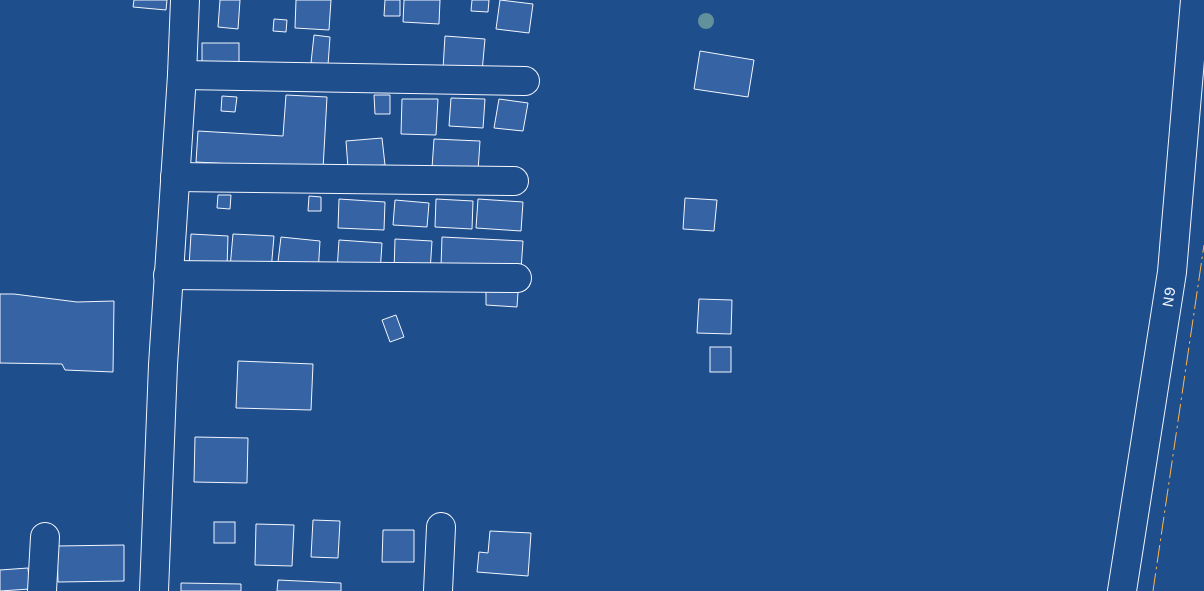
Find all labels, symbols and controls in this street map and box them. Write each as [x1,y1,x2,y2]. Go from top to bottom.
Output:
street label: N9 [1158,286,1179,309]

